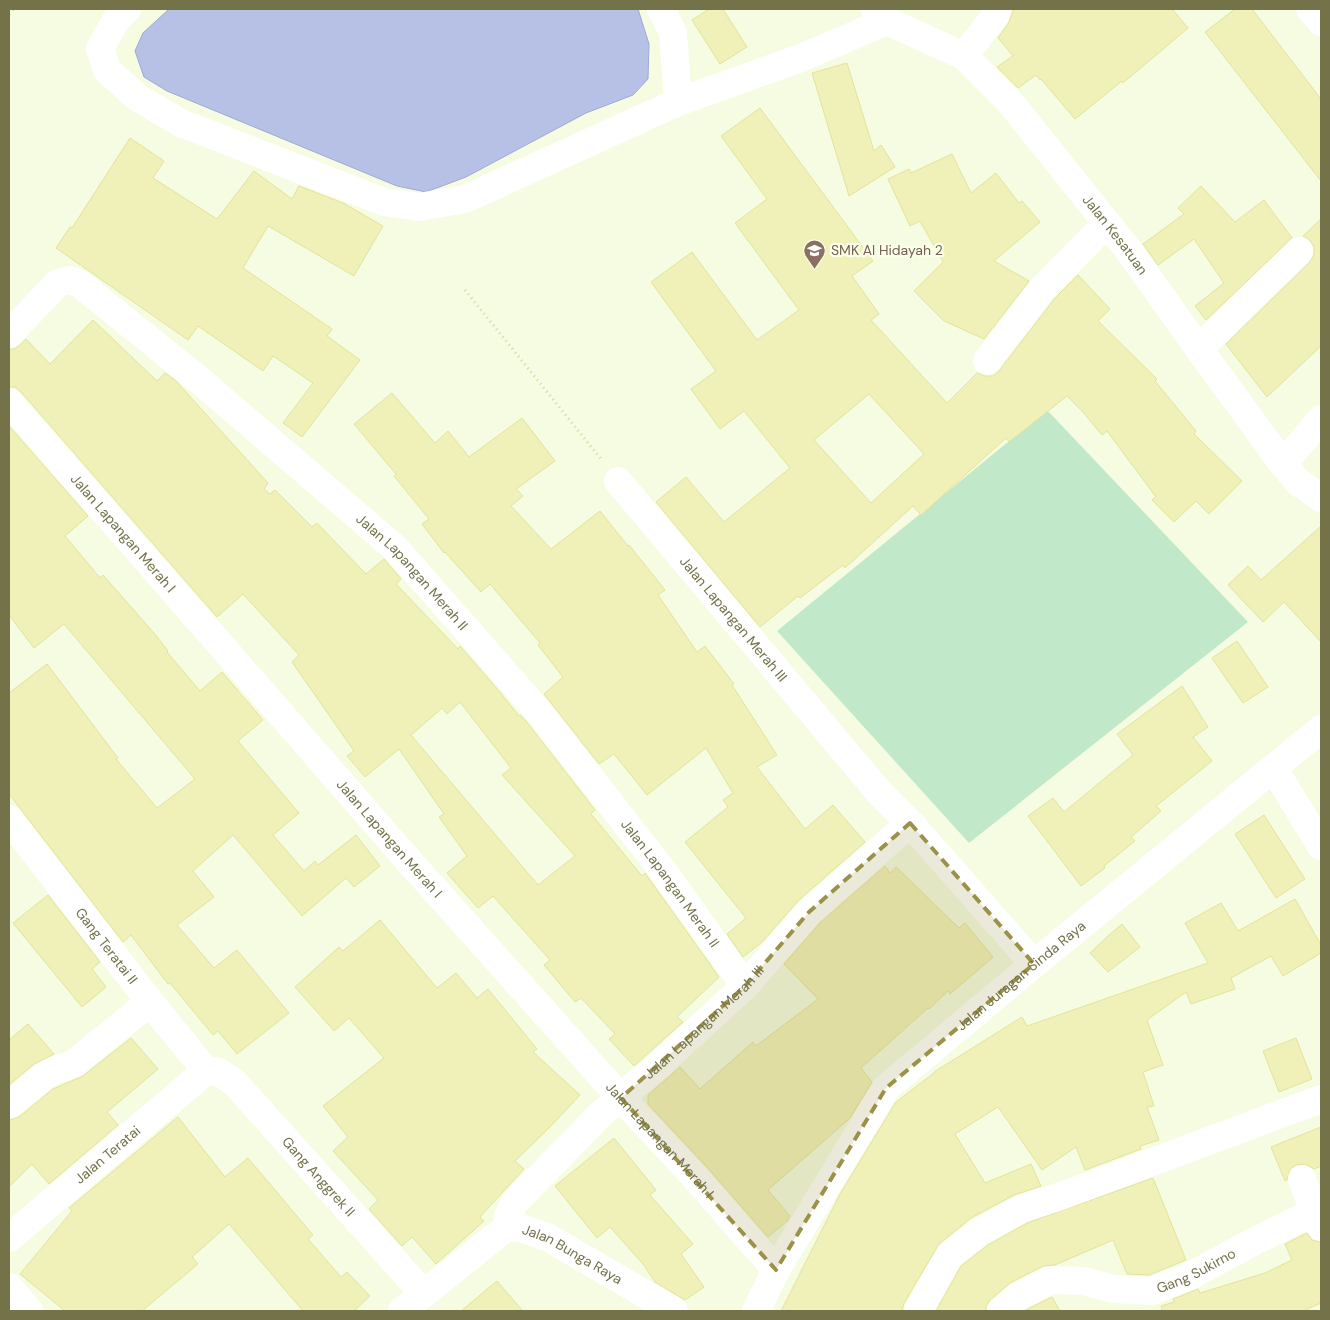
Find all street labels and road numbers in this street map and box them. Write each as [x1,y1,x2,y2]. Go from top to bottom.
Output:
street label: Jalan Kesatuan [1079,191,1152,278]
street label: Jalan Lapangan Merah I [67,470,180,596]
street label: Jalan Lapangan Merah II [352,510,472,634]
street label: Jalan Lapangan Merah III [676,553,791,685]
street label: Jalan Lapangan Merah I [333,776,446,901]
street label: Jalan Lapangan Merah II [617,816,723,951]
street label: Gang Teratai II [72,904,142,988]
street label: Jalan Juragan Sinda Raya [953,917,1089,1034]
street label: Jalan Lapangan Merah III [640,962,768,1083]
street label: Jalan Lapangan Merah I [602,1078,718,1202]
street label: Jalan Teratai [71,1122,144,1188]
street label: Gang Anggrek II [278,1133,359,1220]
street label: Jalan Bunga Raya [520,1220,626,1288]
street label: Gang Sukirno [1154,1244,1239,1297]

